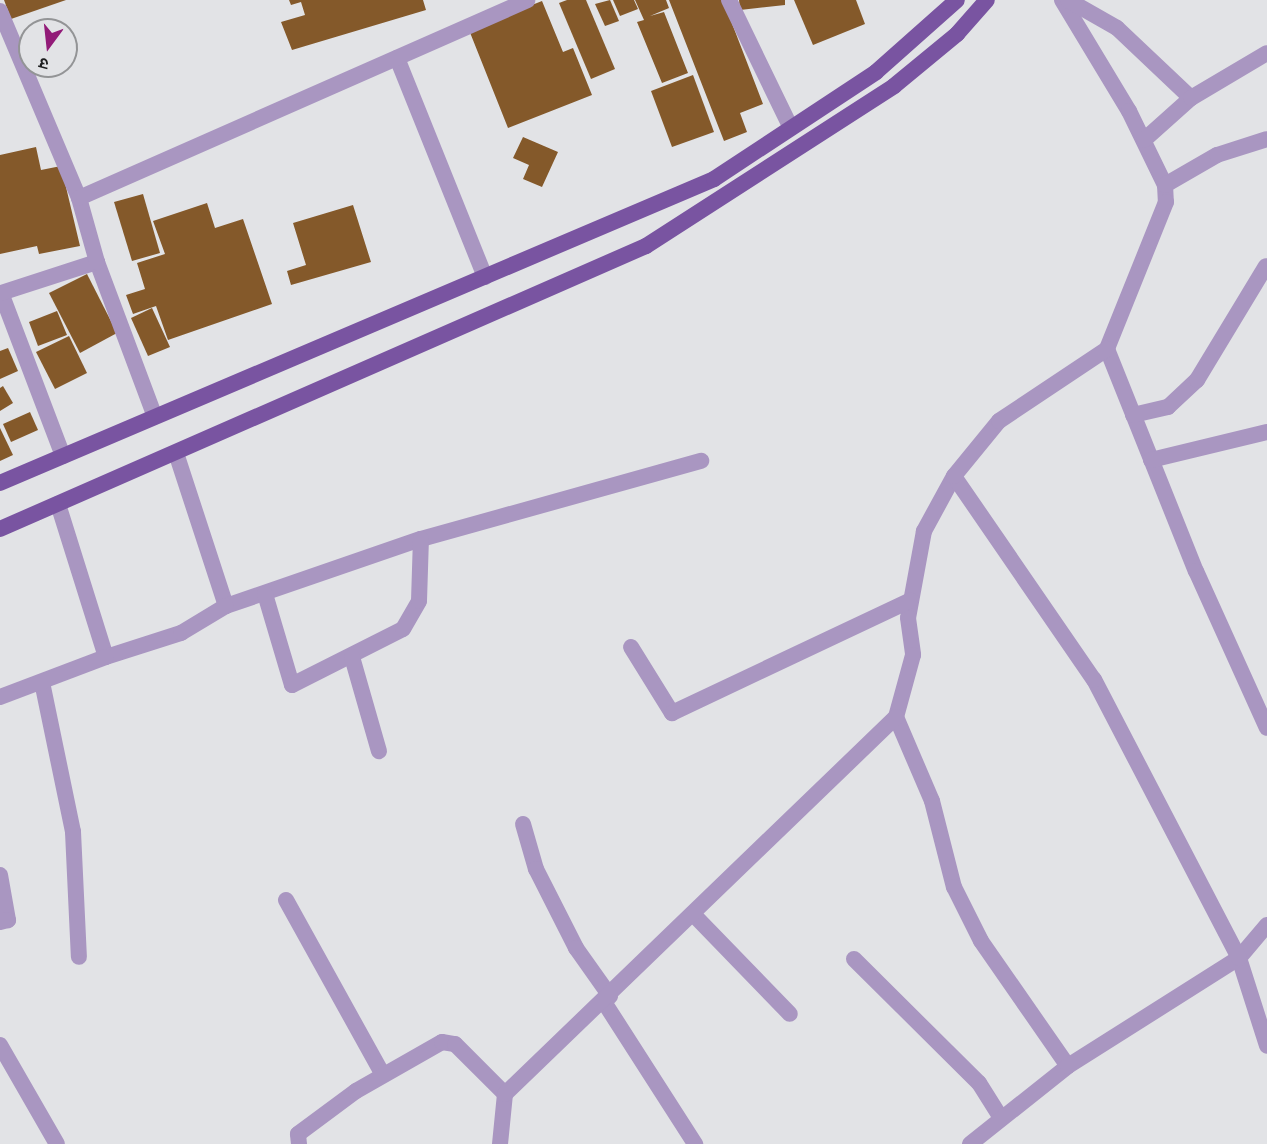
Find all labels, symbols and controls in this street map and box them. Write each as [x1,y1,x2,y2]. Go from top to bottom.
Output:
north arrow [18,18,78,78]
text: उ [37,54,51,74]

